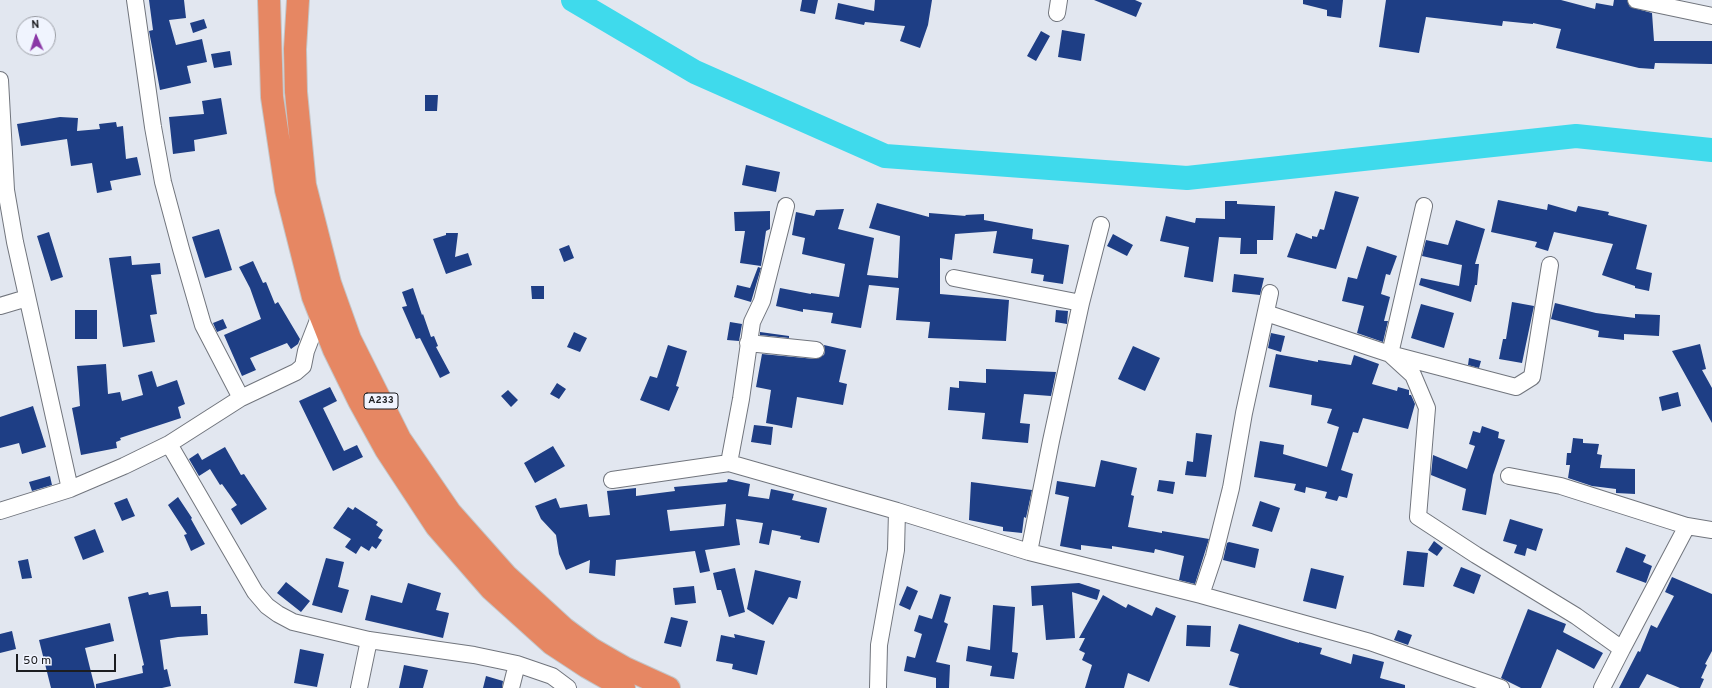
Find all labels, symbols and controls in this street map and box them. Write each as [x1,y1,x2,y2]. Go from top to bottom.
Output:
north arrow [16,16,56,56]
text: N [31,18,40,32]
road number: A233 [364,393,398,409]
scale bar [18,646,118,672]
text: 50 m [23,653,51,669]

